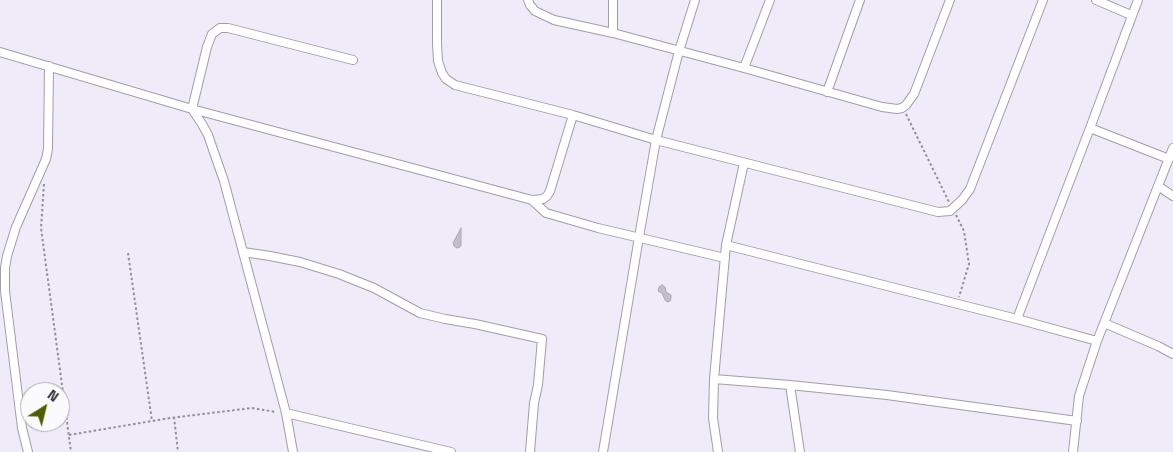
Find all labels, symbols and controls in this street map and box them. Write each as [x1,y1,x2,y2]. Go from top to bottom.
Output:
north arrow [20,382,70,432]
text: N [44,386,62,406]

